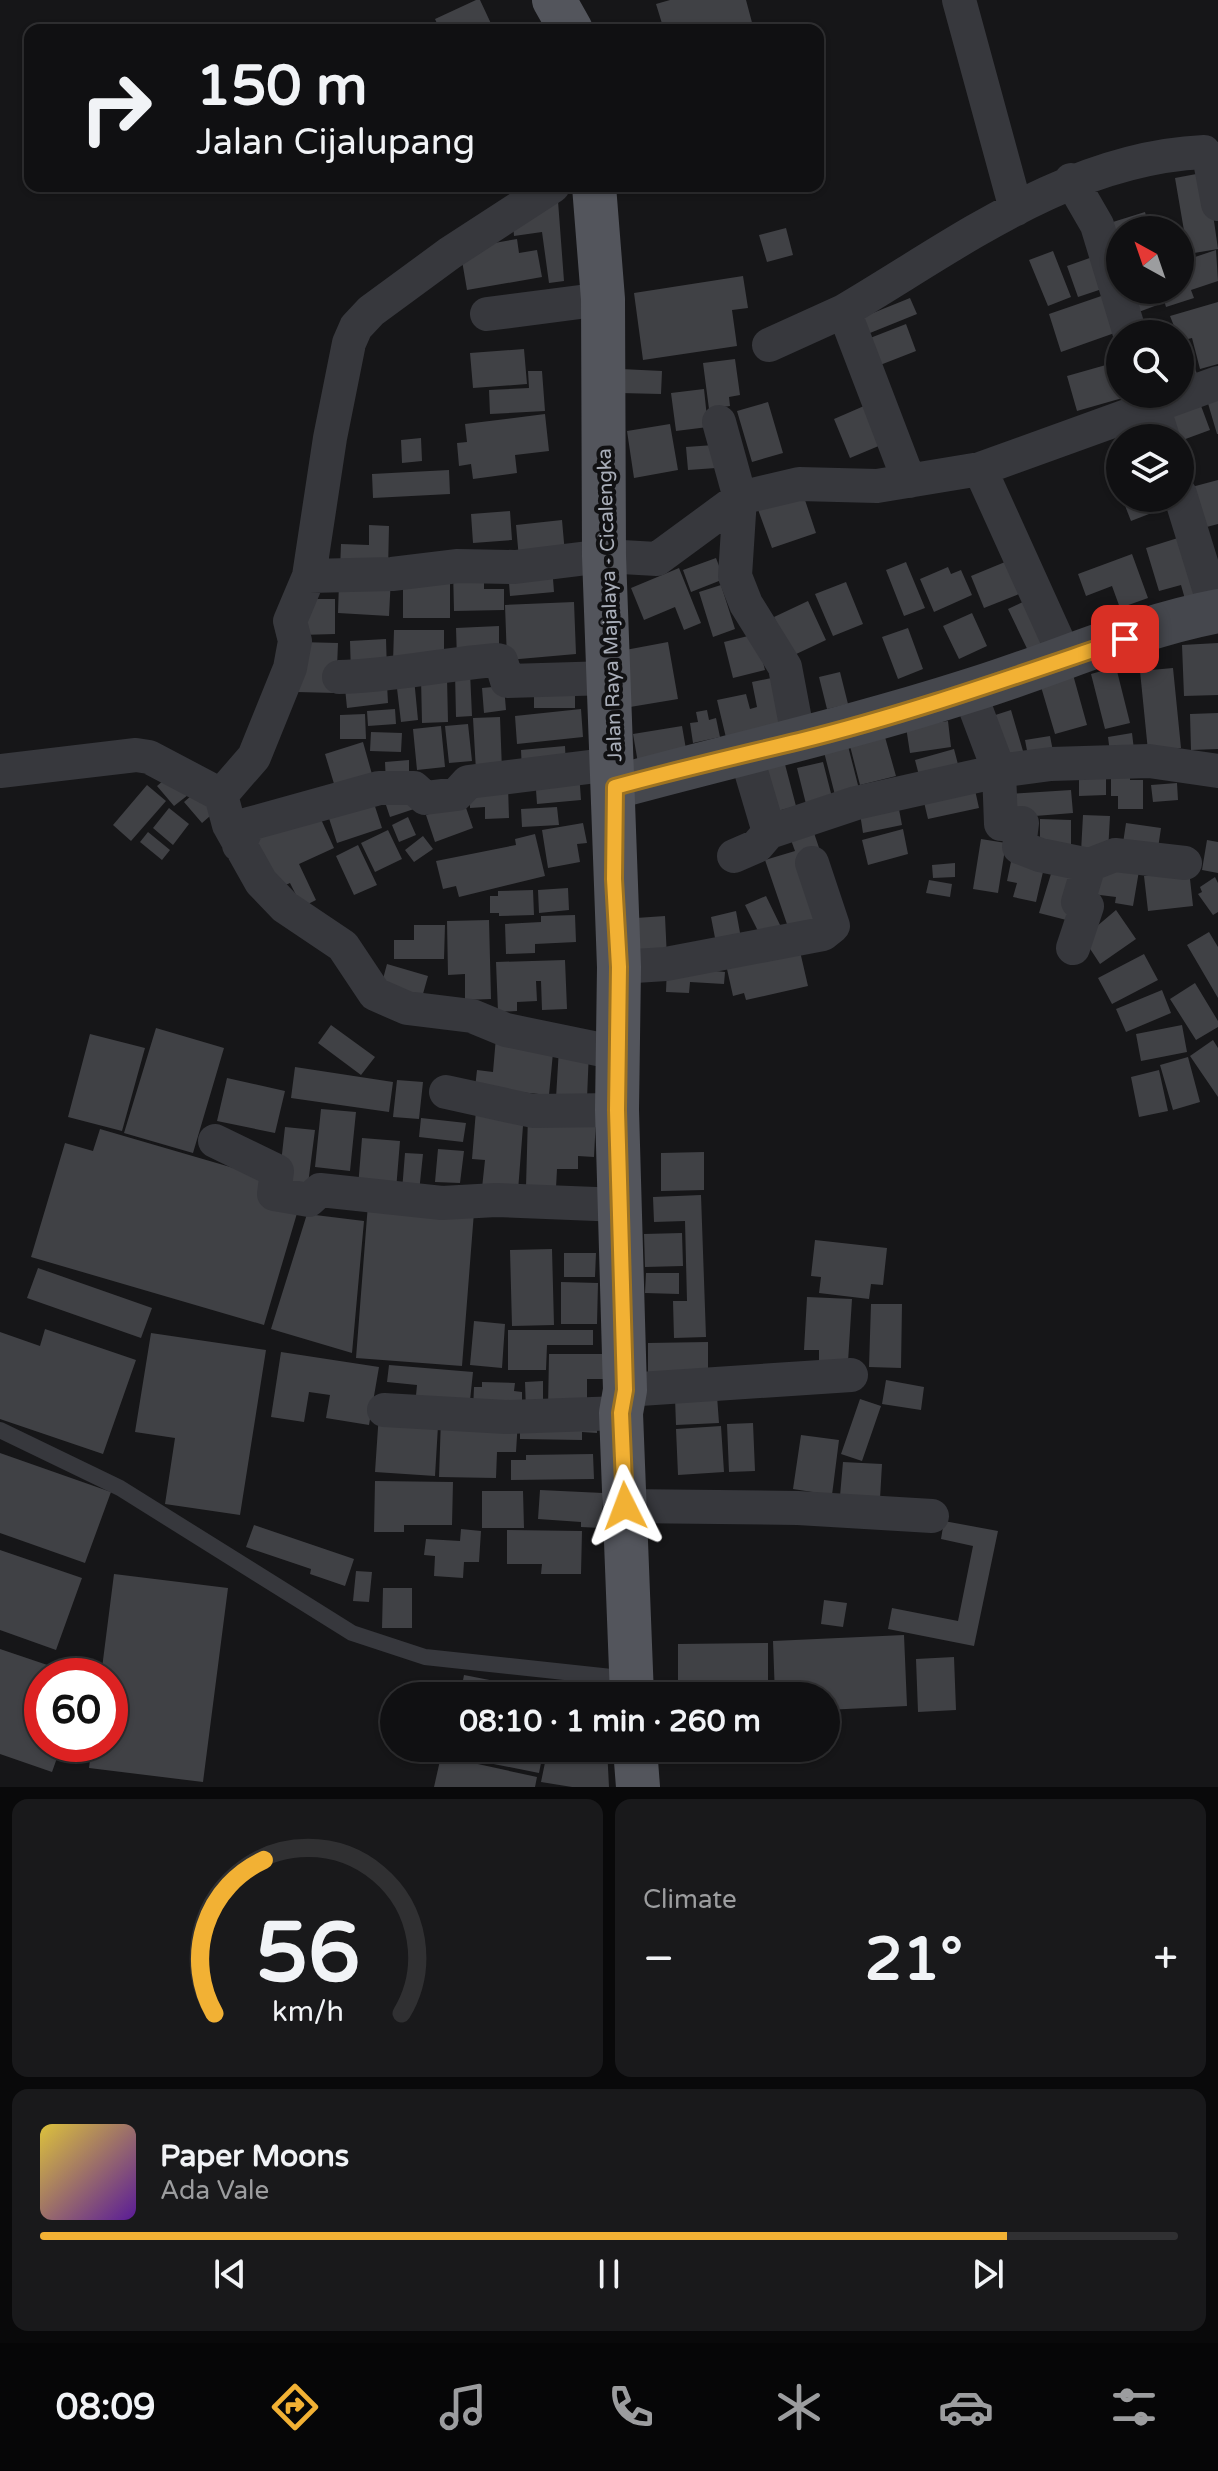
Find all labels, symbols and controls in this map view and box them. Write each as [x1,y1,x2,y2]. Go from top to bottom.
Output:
text: 150 m [196,53,367,120]
icon: right [64,56,168,160]
text: Jalan Cijalupang [196,121,475,164]
north arrow [1106,216,1194,304]
map controls [1106,216,1194,512]
button: search [1106,320,1194,408]
button: layers [1106,424,1194,512]
street label: Jalan Raya Majalaya - Cicalengka [593,448,627,762]
pin [1091,605,1159,673]
icon: arrive [1103,617,1147,661]
position arrow [583,1464,667,1548]
speed limit sign: 60 [24,1658,128,1762]
text: 08:10 · 1 min · 260 m [459,1703,761,1740]
text: Climate [643,1884,737,1915]
text: 56 [255,1904,360,2004]
text: 21° [865,1924,963,1996]
text: − [643,1933,674,1986]
text: + [1153,1933,1178,1986]
text: km/h [272,1995,343,2029]
text: Paper Moons [160,2138,349,2175]
text: Ada Vale [160,2175,269,2206]
icon: previous [208,2252,252,2296]
icon: pause [587,2252,631,2296]
icon: next [966,2252,1010,2296]
icon: directions [267,2379,323,2435]
icon: music [435,2379,491,2435]
icon: phone [603,2379,659,2435]
icon: climate [771,2379,827,2435]
icon: car [938,2379,994,2435]
icon: filters [1106,2379,1162,2435]
text: 08:09 [56,2386,156,2429]

